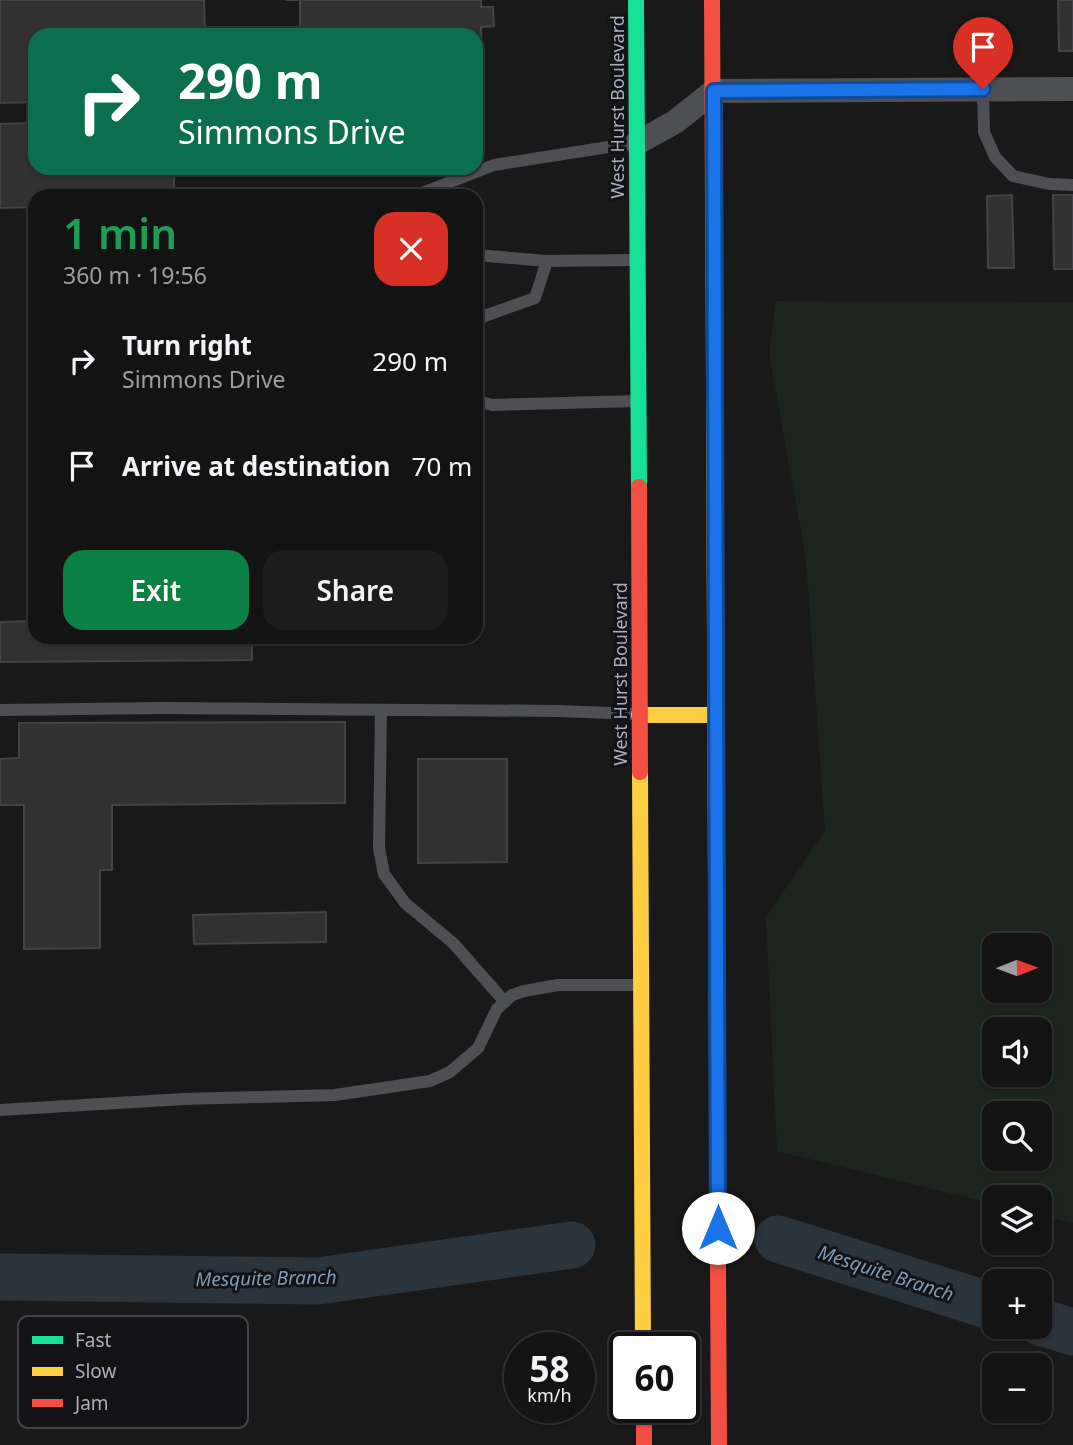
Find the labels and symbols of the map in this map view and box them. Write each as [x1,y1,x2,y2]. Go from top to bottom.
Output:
street label: West Hurst Boulevard [605,15,629,199]
pin [953,17,1013,89]
street label: West Hurst Boulevard [608,582,632,766]
north arrow [982,933,1052,1003]
position arrow [681,1191,755,1265]
water label: Mesquite Branch [815,1239,957,1307]
water label: Mesquite Branch [195,1264,337,1292]
legend [18,1316,248,1428]
text: Fast [75,1327,112,1353]
speed limit sign: 60 [609,1332,700,1423]
text: Slow [75,1358,116,1384]
text: Jam [73,1390,109,1416]

